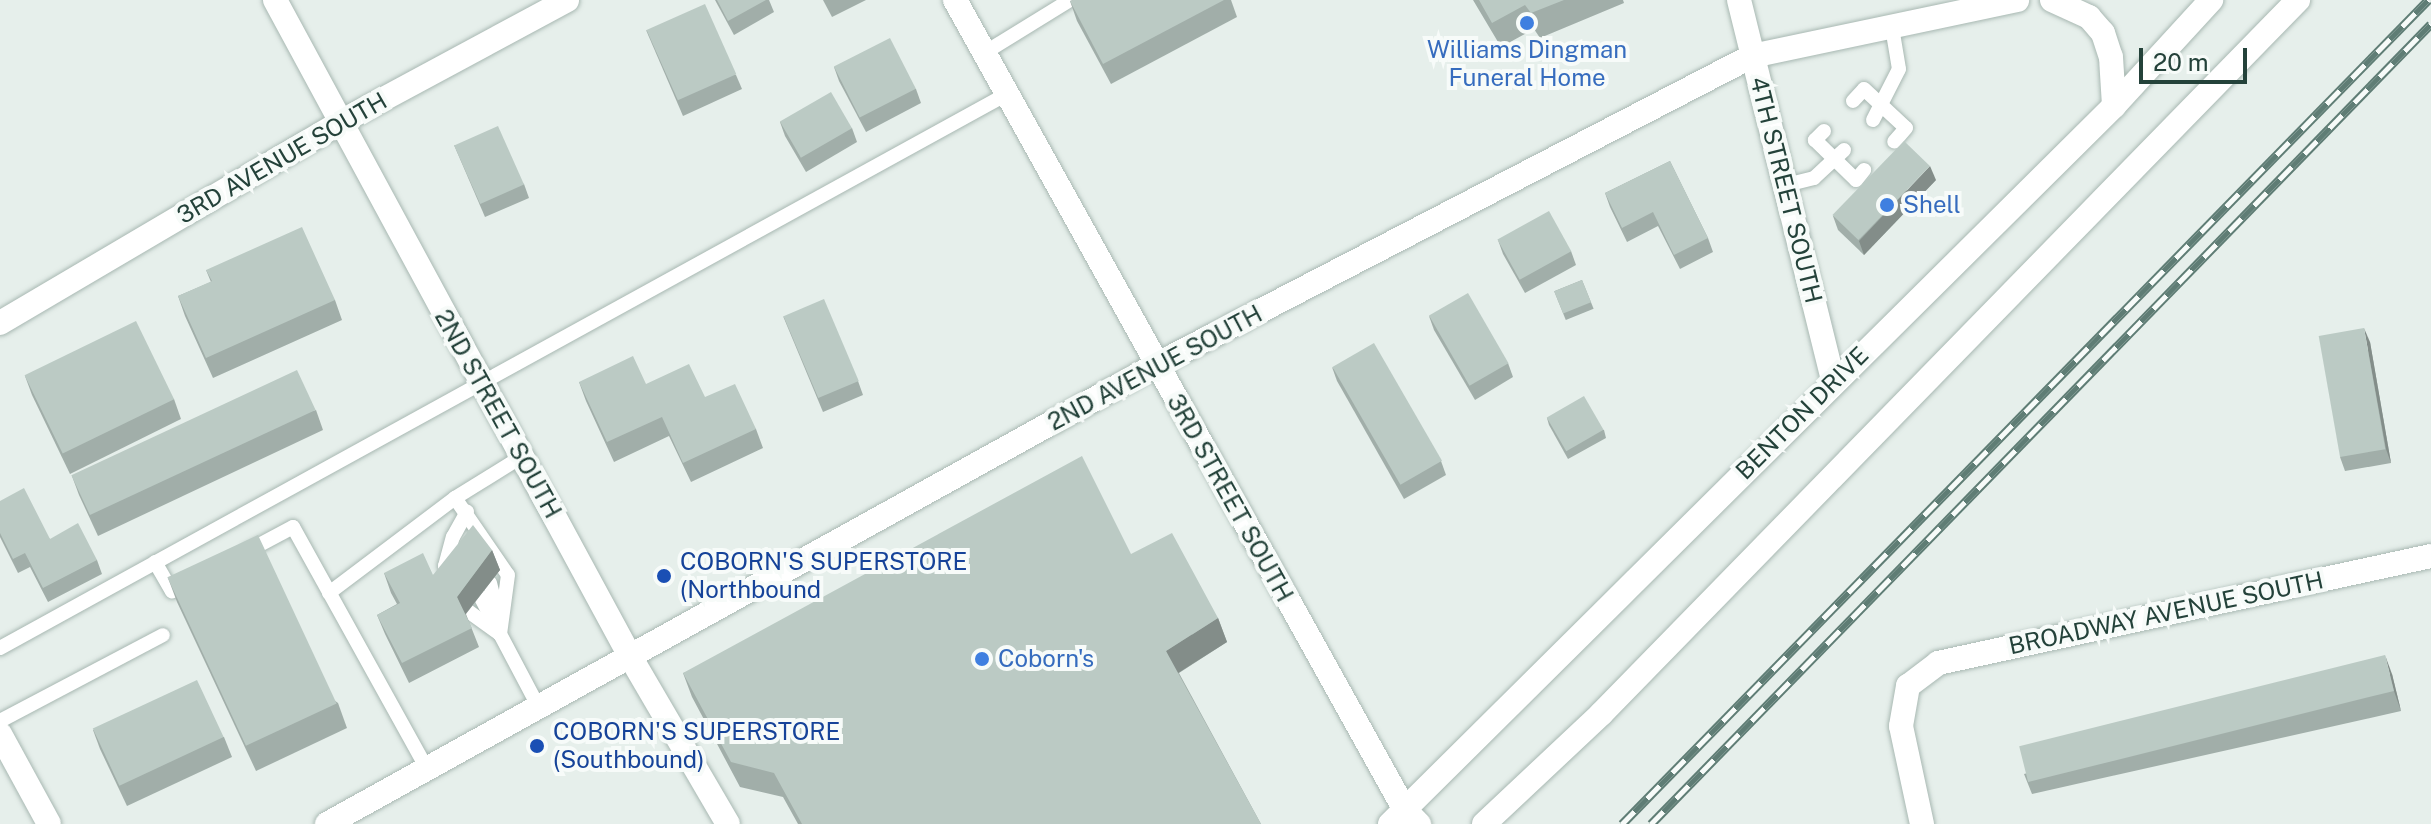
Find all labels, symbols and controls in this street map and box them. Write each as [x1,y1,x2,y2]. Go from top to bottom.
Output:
marker: Williams Dingman Funeral Home [1518,14,1536,32]
scale bar [2143,32,2251,82]
place label: Williams Dingman Funeral Home [1427,36,1627,92]
text: 20 m [2153,48,2209,76]
street label: 4TH STREET SOUTH [1744,74,1828,306]
street label: 3RD AVENUE SOUTH [172,86,392,230]
place label: Shell [1903,191,1961,219]
marker: Shell [1878,196,1896,214]
street label: 2ND AVENUE SOUTH [1043,299,1267,437]
street label: 2ND STREET SOUTH [429,305,567,523]
street label: BENTON DRIVE [1730,341,1874,485]
street label: 3RD STREET SOUTH [1161,389,1299,607]
place label: COBORN'S SUPERSTORE (Northbound [680,548,967,604]
street label: BROADWAY AVENUE SOUTH [2006,566,2326,660]
marker: COBORN'S SUPERSTORE (Northbound [655,567,673,585]
place label: Coborn's [998,645,1094,673]
marker: Coborn's [973,650,991,668]
place label: COBORN'S SUPERSTORE (Southbound) [553,718,840,774]
marker: COBORN'S SUPERSTORE (Southbound) [528,737,546,755]

